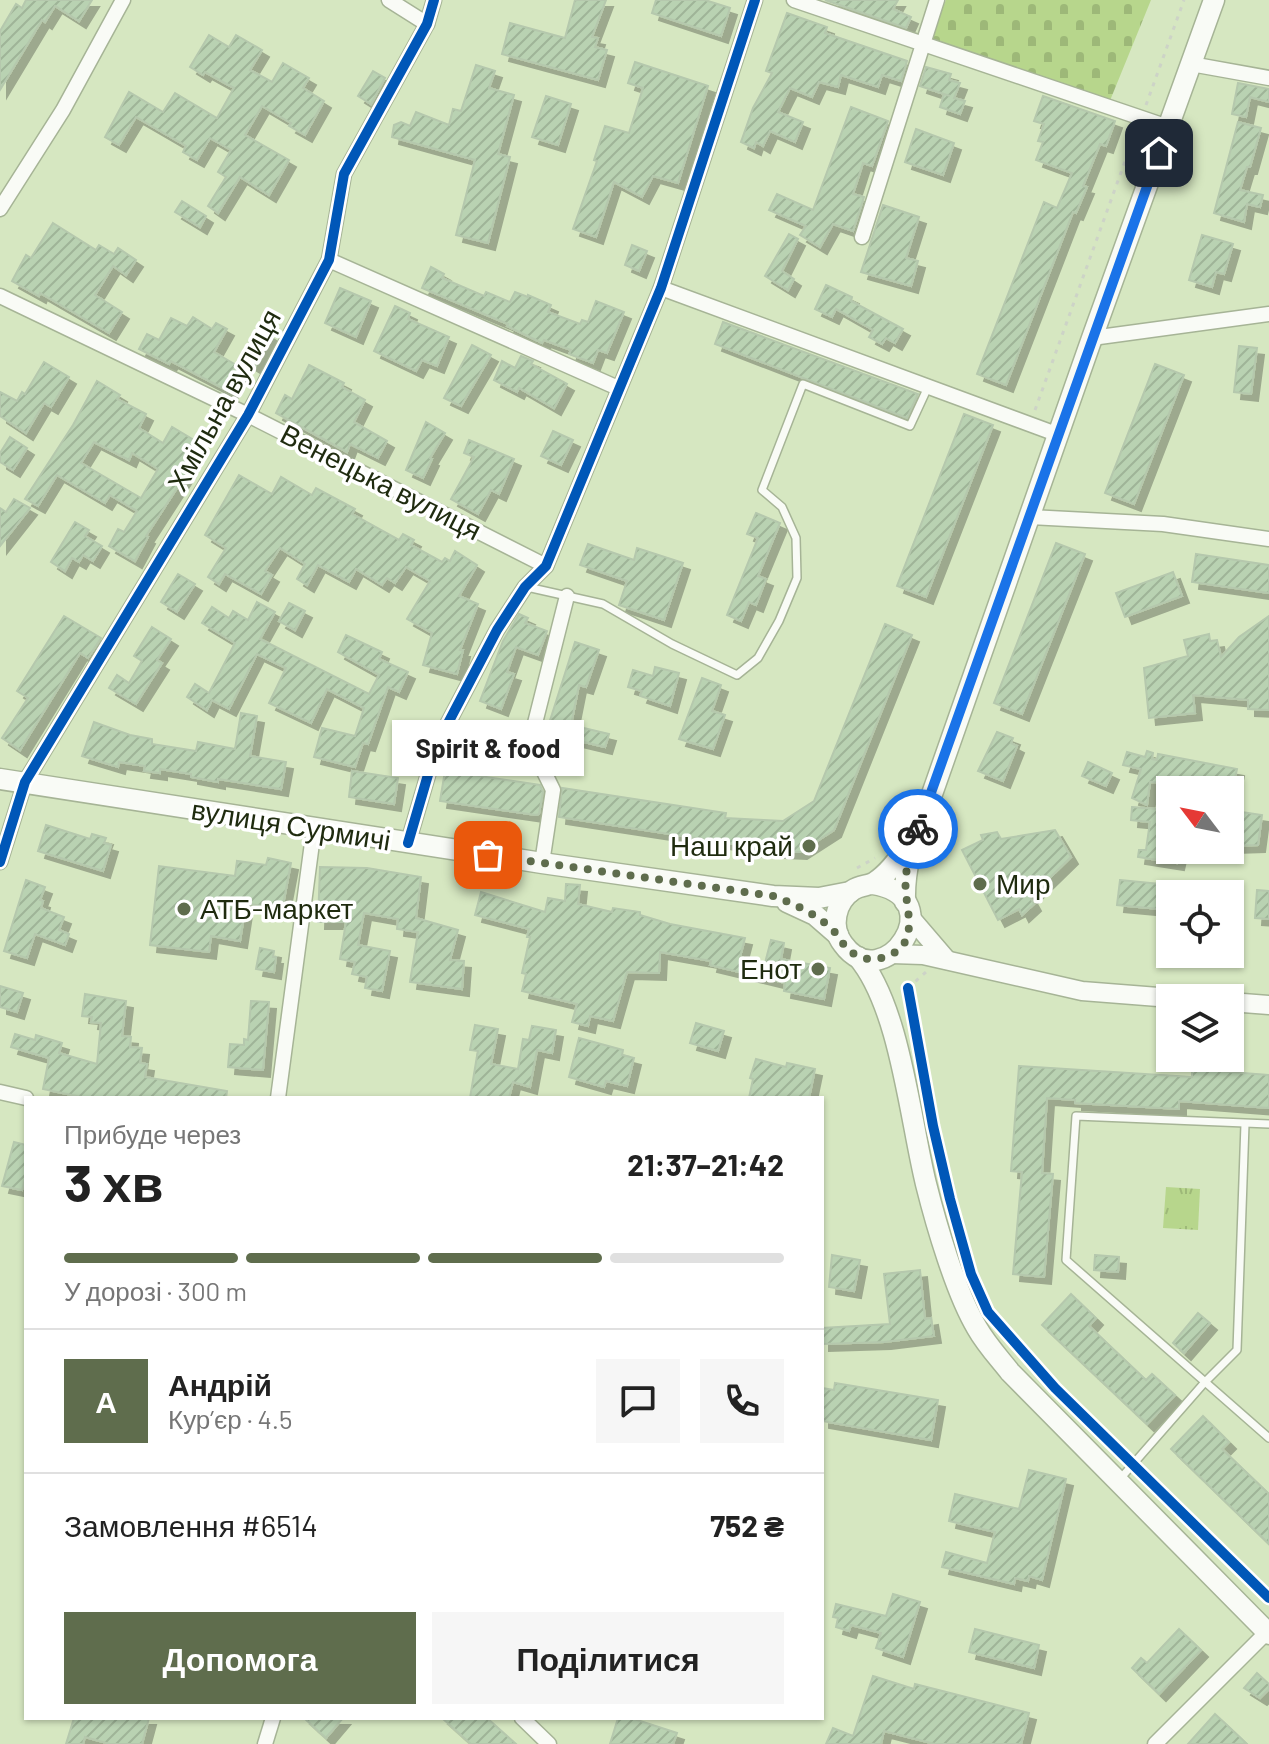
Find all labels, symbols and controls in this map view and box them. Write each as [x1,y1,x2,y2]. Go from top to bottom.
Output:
pin [1125,119,1193,187]
icon: home [1137,131,1181,175]
street label: Хмільна вулиця [159,303,287,496]
street label: Венецька вулиця [275,416,488,546]
callout: Spirit & food [392,719,584,775]
text: Spirit & food [415,732,561,763]
north arrow [1156,776,1244,864]
map controls [1156,776,1244,1072]
courier [878,789,958,869]
street label: вулиця Сурмичі [189,791,393,857]
icon: bike [896,807,940,851]
pin [454,821,522,889]
place label: Наш край [670,828,793,862]
icon: bag [466,833,510,877]
marker: Наш край [800,837,818,855]
place label: Мир [996,866,1051,900]
marker: Мир [971,875,989,893]
button: locate [1156,880,1244,968]
place label: АТБ-маркет [200,891,354,925]
marker: АТБ-маркет [175,900,193,918]
place label: Енот [740,951,802,985]
marker: Енот [809,960,827,978]
button: layers [1156,984,1244,1072]
text: Прибуде через [64,1118,241,1149]
text: 21:37–21:42 [627,1146,784,1182]
text: 3 хв [64,1150,163,1212]
text: У дорозі · 300 m [64,1275,247,1306]
button: chat [596,1359,680,1443]
button: phone [700,1359,784,1443]
text: Андрій [168,1366,272,1402]
text: А [95,1383,117,1419]
text: Кур’єр · 4.5 [168,1403,292,1434]
text: Замовлення #6514 [64,1507,318,1543]
text: 752 ₴ [710,1507,784,1543]
button: Допомога [64,1612,416,1704]
button: Поділитися [432,1612,784,1704]

